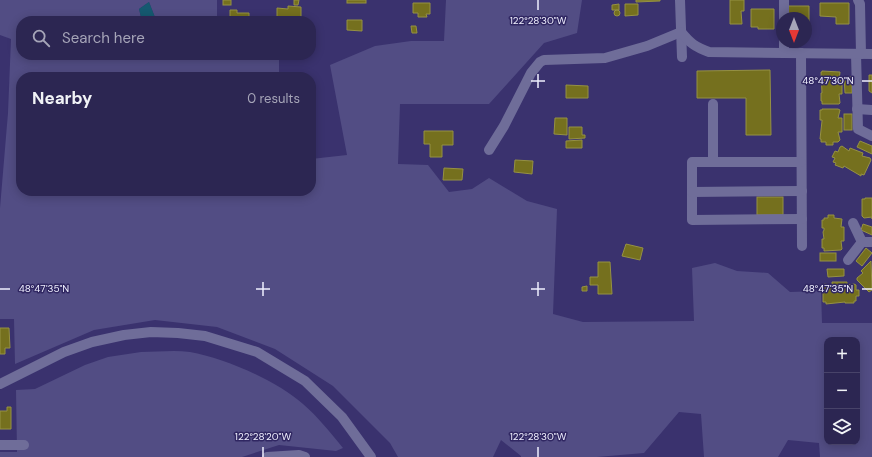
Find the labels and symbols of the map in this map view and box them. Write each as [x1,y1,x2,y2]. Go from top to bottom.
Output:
north arrow [776,12,812,48]
text: 122°28'30"W [510,14,567,27]
text: 48°47'30"N [802,74,854,87]
text: 48°47'35"N [19,282,69,295]
text: 48°47'35"N [803,282,853,295]
text: 122°28'20"W [235,430,292,443]
text: 122°28'30"W [510,430,567,443]

